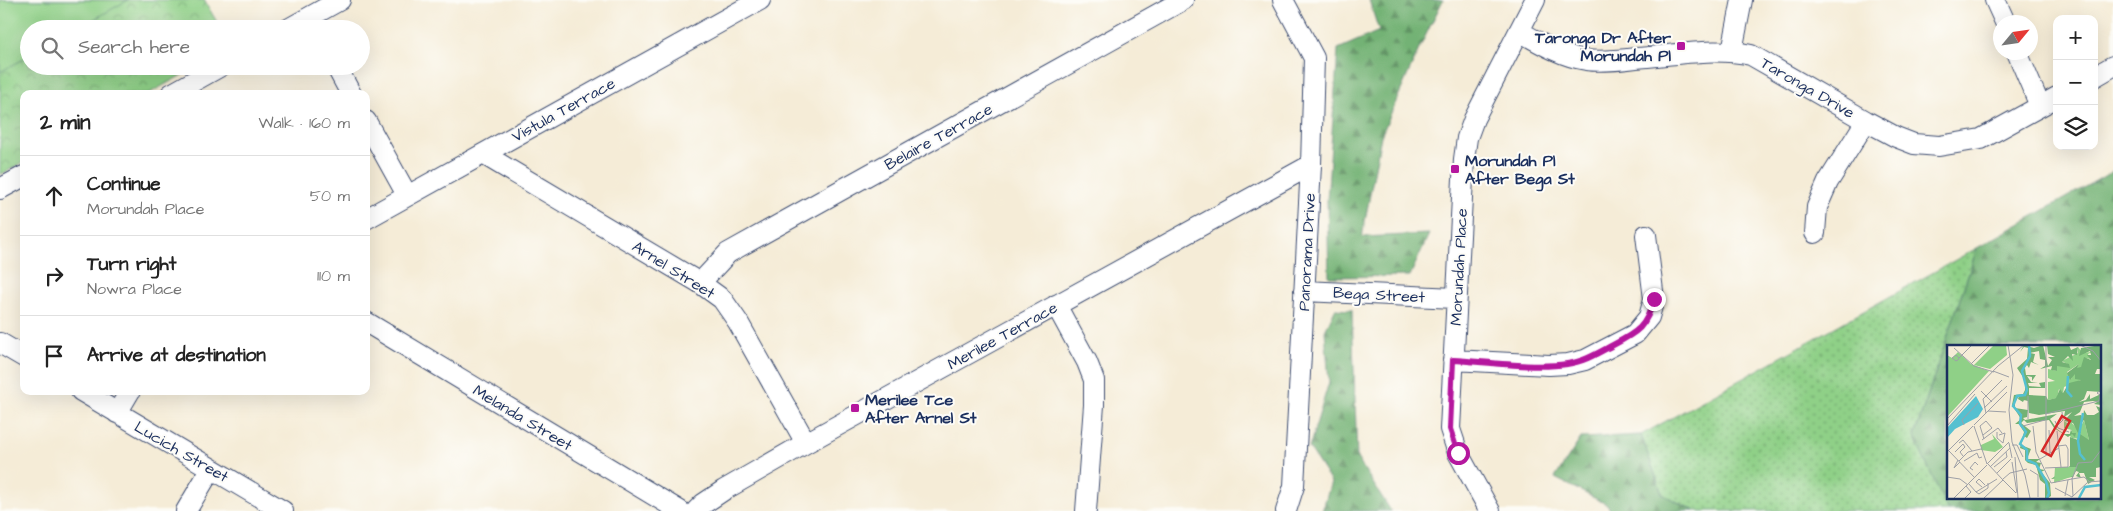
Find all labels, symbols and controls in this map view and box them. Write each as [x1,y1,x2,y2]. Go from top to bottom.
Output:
north arrow [1993,15,2038,60]
map controls [2053,15,2098,150]
button: + [2053,15,2098,60]
search box [20,20,370,75]
place label: Taronga Dr After Morundah Pl [1534,27,1671,67]
icon: search [38,34,66,62]
text: Search here [78,34,190,61]
marker: Taronga Dr After Morundah Pl [1675,40,1687,52]
street label: Taronga Drive [1756,52,1859,125]
button: − [2053,60,2098,105]
street label: Vistula Terrace [508,72,620,147]
street label: Belaire Terrace [881,98,997,176]
button: layers [2053,105,2098,150]
text: 2 min [40,108,90,137]
text: Walk · 160 m [258,112,350,134]
place label: Morundah Pl After Bega St [1465,150,1575,192]
marker: Morundah Pl After Bega St [1449,163,1461,175]
text: Continue [87,171,161,198]
icon: ahead [40,182,68,210]
text: 50 m [310,185,350,207]
street label: Panorama Drive [1293,192,1321,311]
text: Morundah Place [87,198,205,220]
street label: Morundah Place [1445,207,1473,326]
street label: Arnel Street [628,236,720,304]
text: Turn right [87,251,176,278]
icon: right [40,262,68,290]
text: 110 m [317,265,350,287]
text: Nowra Place [87,278,182,300]
street label: Bega Street [1332,282,1426,309]
route end [1643,288,1666,311]
street label: Merilee Terrace [944,296,1062,375]
icon: arrive [40,342,68,370]
text: Arrive at destination [87,342,266,369]
inset map [1947,345,2100,498]
street label: Melanda Street [469,379,577,457]
place label: Merilee Tce After Arnel St [865,389,977,429]
marker: Merilee Tce After Arnel St [849,402,861,414]
street label: Lucich Street [130,416,233,488]
route start [1447,442,1470,465]

